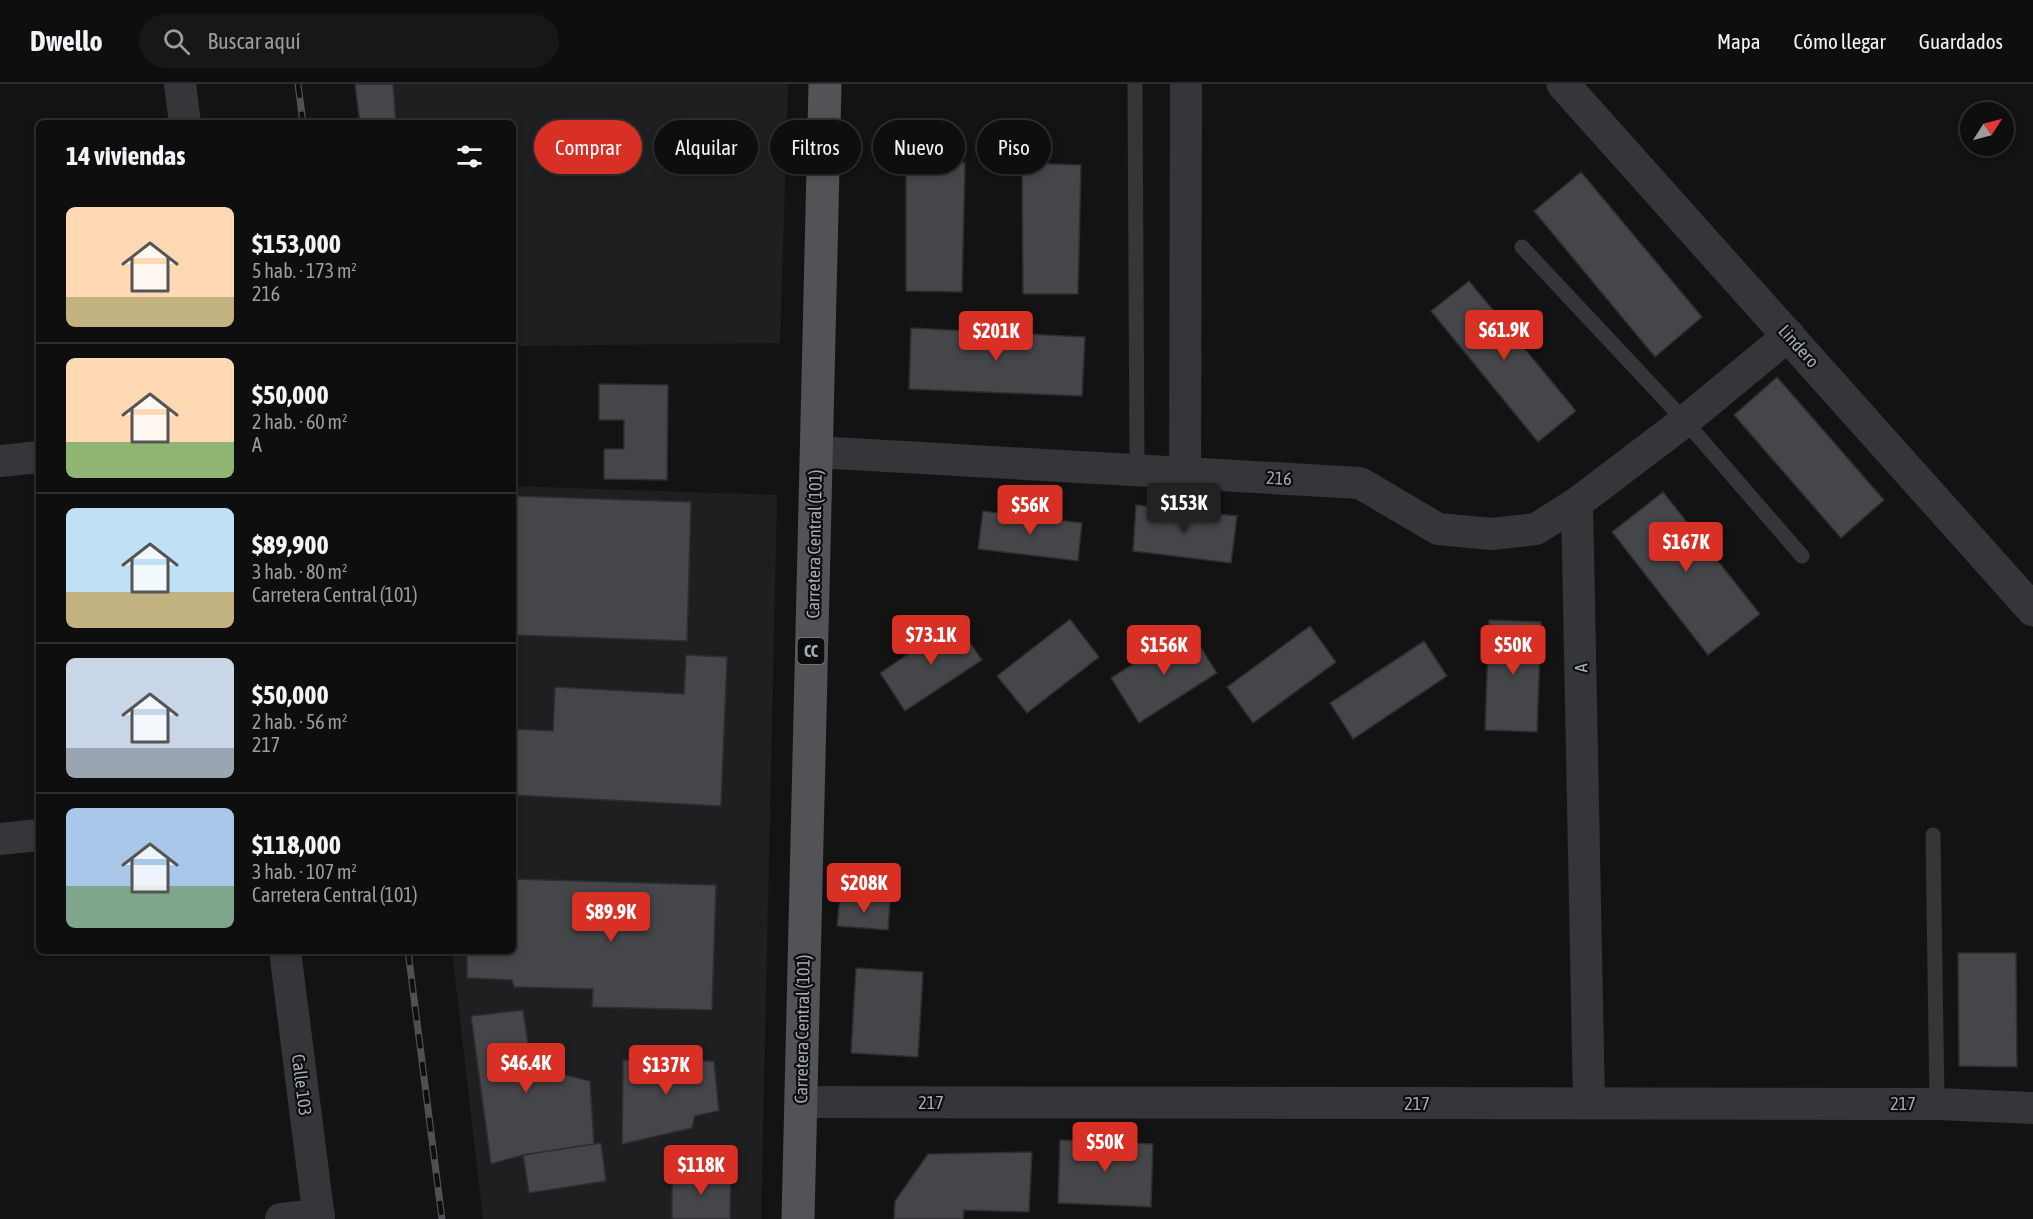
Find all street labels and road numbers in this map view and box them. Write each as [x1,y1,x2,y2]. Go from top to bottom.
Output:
street label: Lindero [1774,320,1824,372]
street label: 216 [1266,467,1292,489]
street label: Carretera Central (101) [802,469,826,619]
road number: CC [798,638,824,664]
street label: A [1570,663,1592,673]
street label: Carretera Central (101) [790,954,814,1104]
street label: Calle 103 [288,1053,316,1117]
street label: 217 [918,1092,944,1113]
street label: 217 [1404,1093,1430,1114]
street label: 217 [1890,1093,1916,1114]

